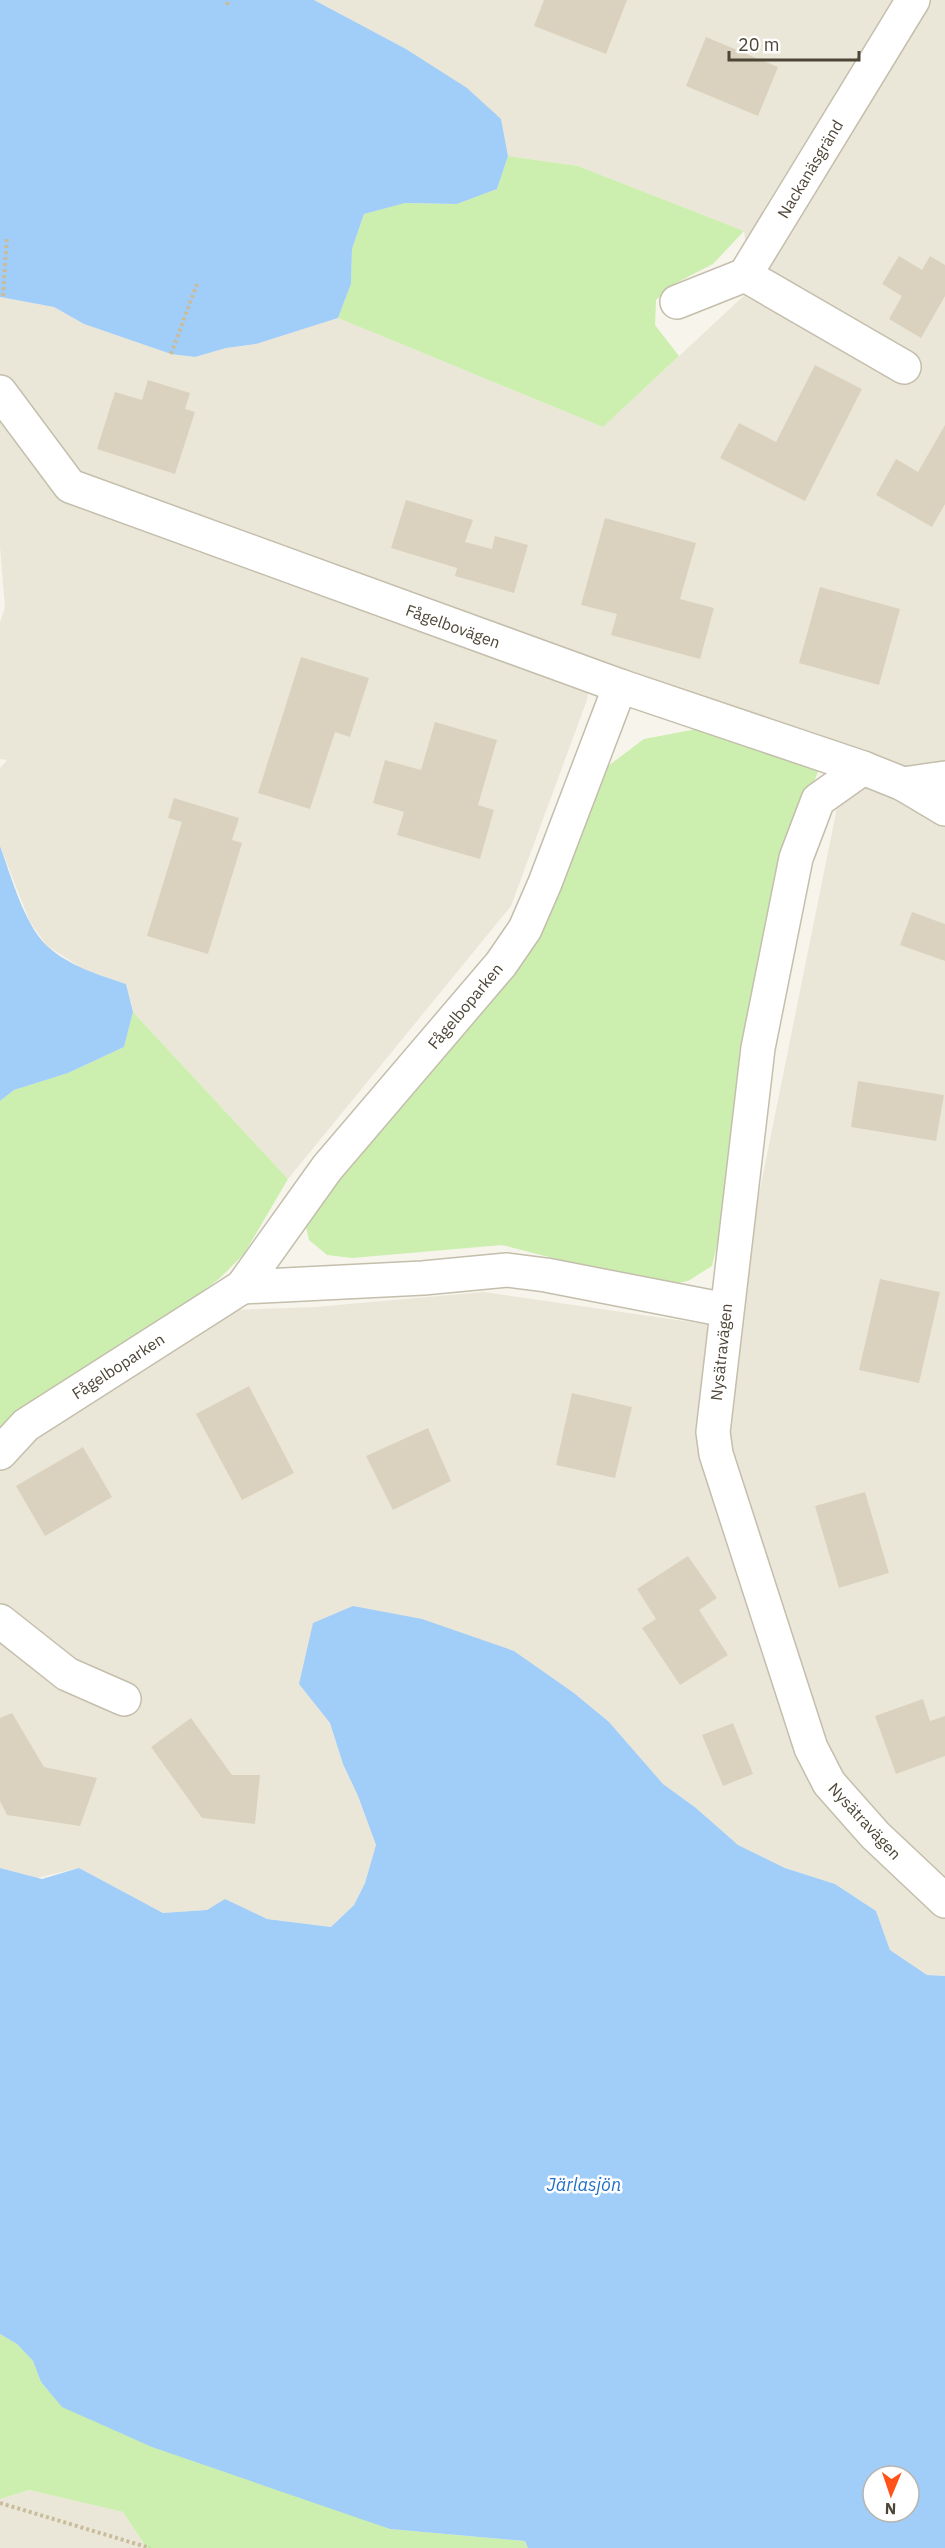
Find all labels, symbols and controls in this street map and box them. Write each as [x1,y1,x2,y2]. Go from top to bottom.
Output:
scale bar [729,24,860,62]
text: 20 m [738,33,780,56]
street label: Nackanäsgränd [773,116,847,222]
street label: Fågelbovägen [403,600,503,652]
street label: Fågelboparken [423,959,507,1053]
street label: Nysätravägen [706,1302,736,1402]
street label: Fågelboparken [68,1329,168,1403]
street label: Nysätravägen [824,1778,906,1864]
water label: Järlasjön [547,2173,621,2196]
north arrow [861,2464,921,2524]
text: N [884,2499,897,2519]

